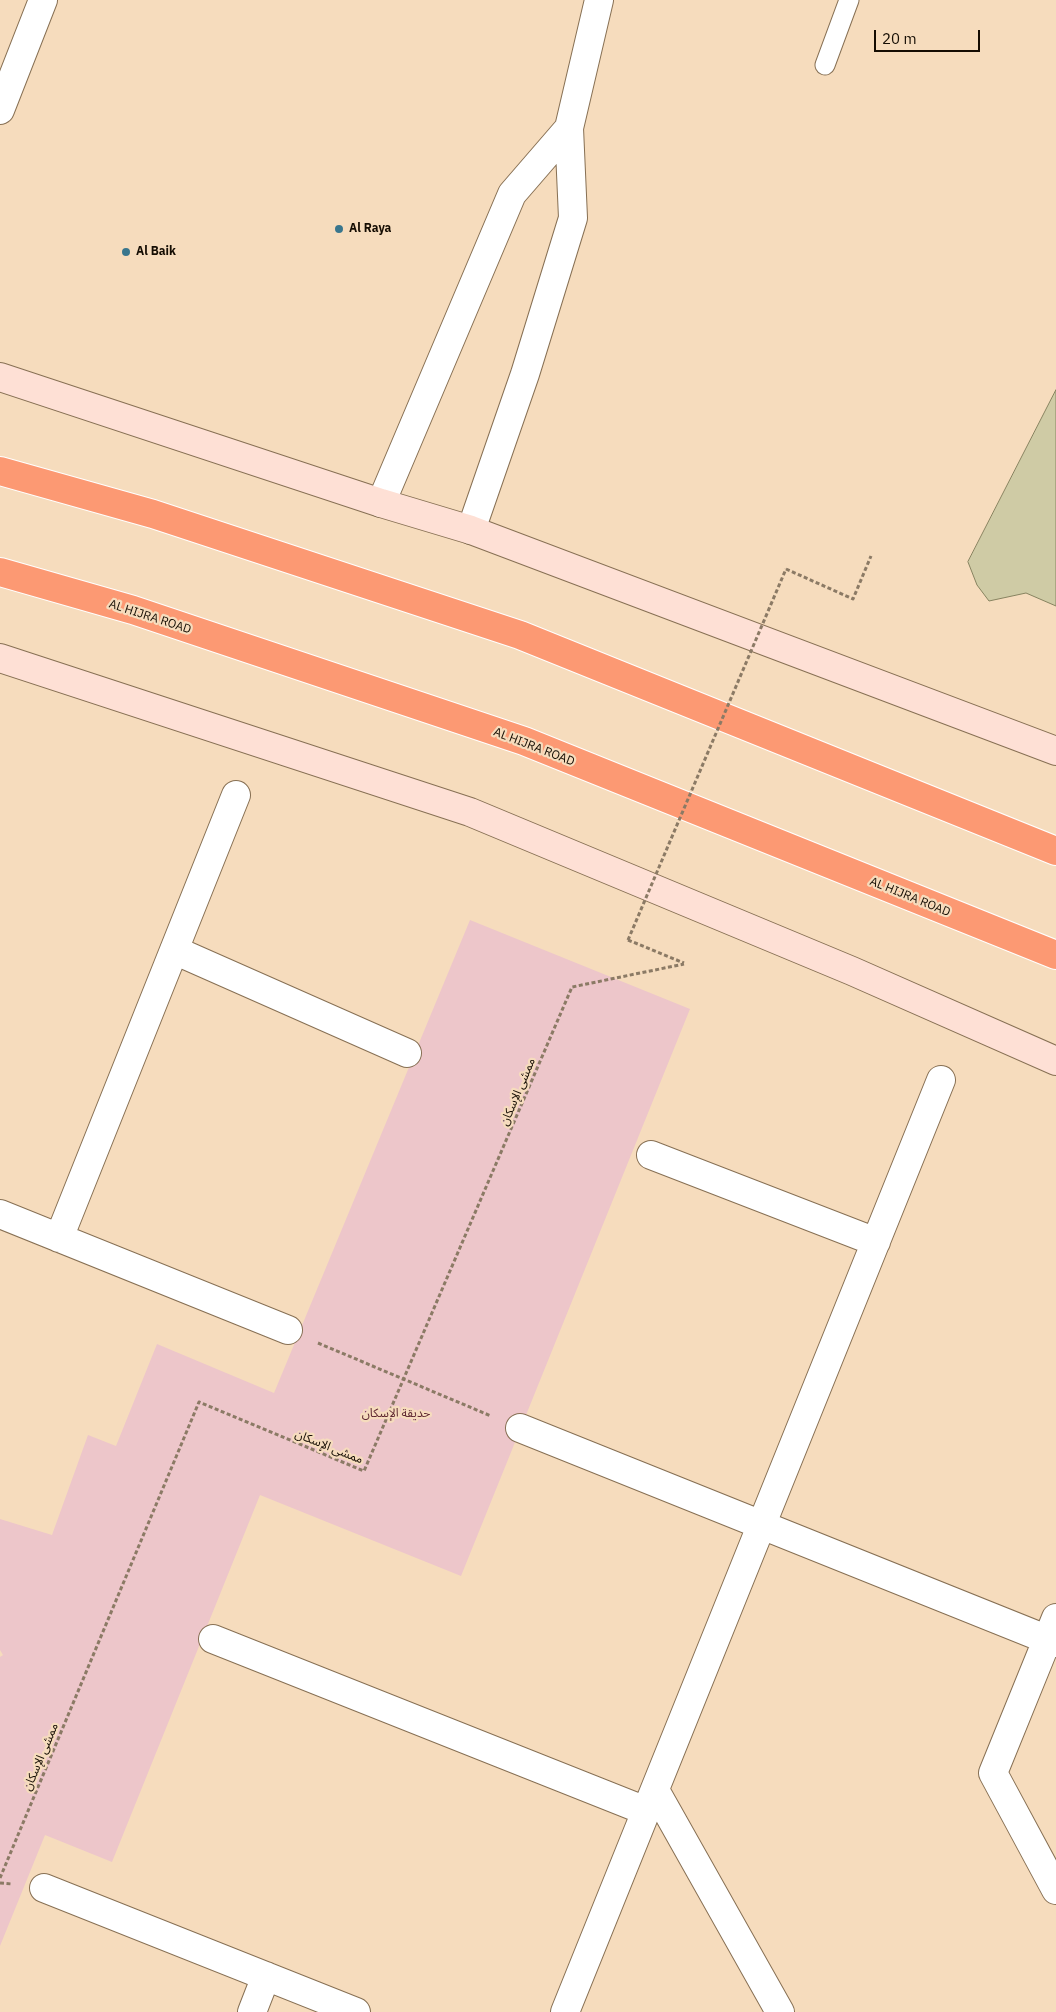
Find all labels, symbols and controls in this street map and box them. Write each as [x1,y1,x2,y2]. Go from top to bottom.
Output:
scale bar [876,20,982,52]
text: 20 m [882,29,917,48]
place label: Al Raya [349,222,391,236]
marker: Al Raya [333,223,345,235]
place label: Al Baik [136,245,176,259]
marker: Al Baik [120,246,132,258]
street label: AL HIJRA ROAD [107,597,193,637]
street label: AL HIJRA ROAD [491,725,577,769]
street label: AL HIJRA ROAD [868,874,952,920]
street label: ممشى الإسكان [497,1056,539,1128]
park label: حديقة الإسكان [362,1407,430,1421]
street label: ممشى الإسكان [293,1427,365,1467]
street label: ممشى الإسكان [20,1721,62,1793]

